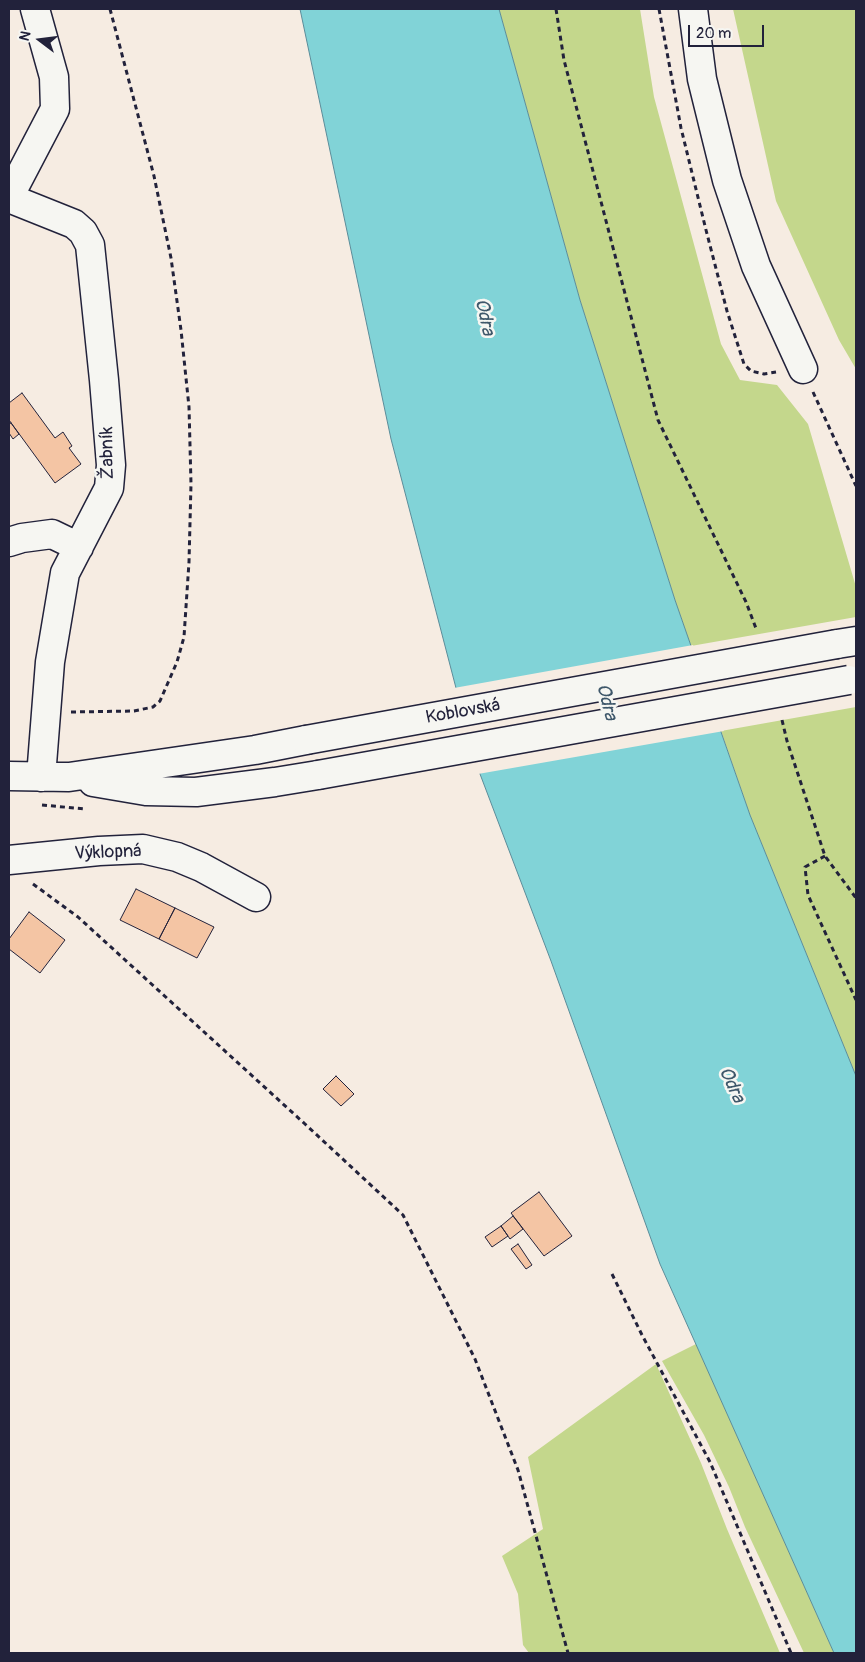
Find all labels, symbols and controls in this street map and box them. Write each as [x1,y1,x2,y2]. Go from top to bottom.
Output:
north arrow [15,15,65,65]
scale bar [690,15,766,47]
text: 20 m [696,24,731,43]
text: N [16,29,34,43]
water label: Odra [469,297,499,337]
street label: Žabník [97,426,119,480]
water label: Odra [590,681,622,723]
street label: Koblovská [424,695,502,729]
street label: Výklopná [74,841,142,865]
water label: Odra [713,1063,749,1107]

